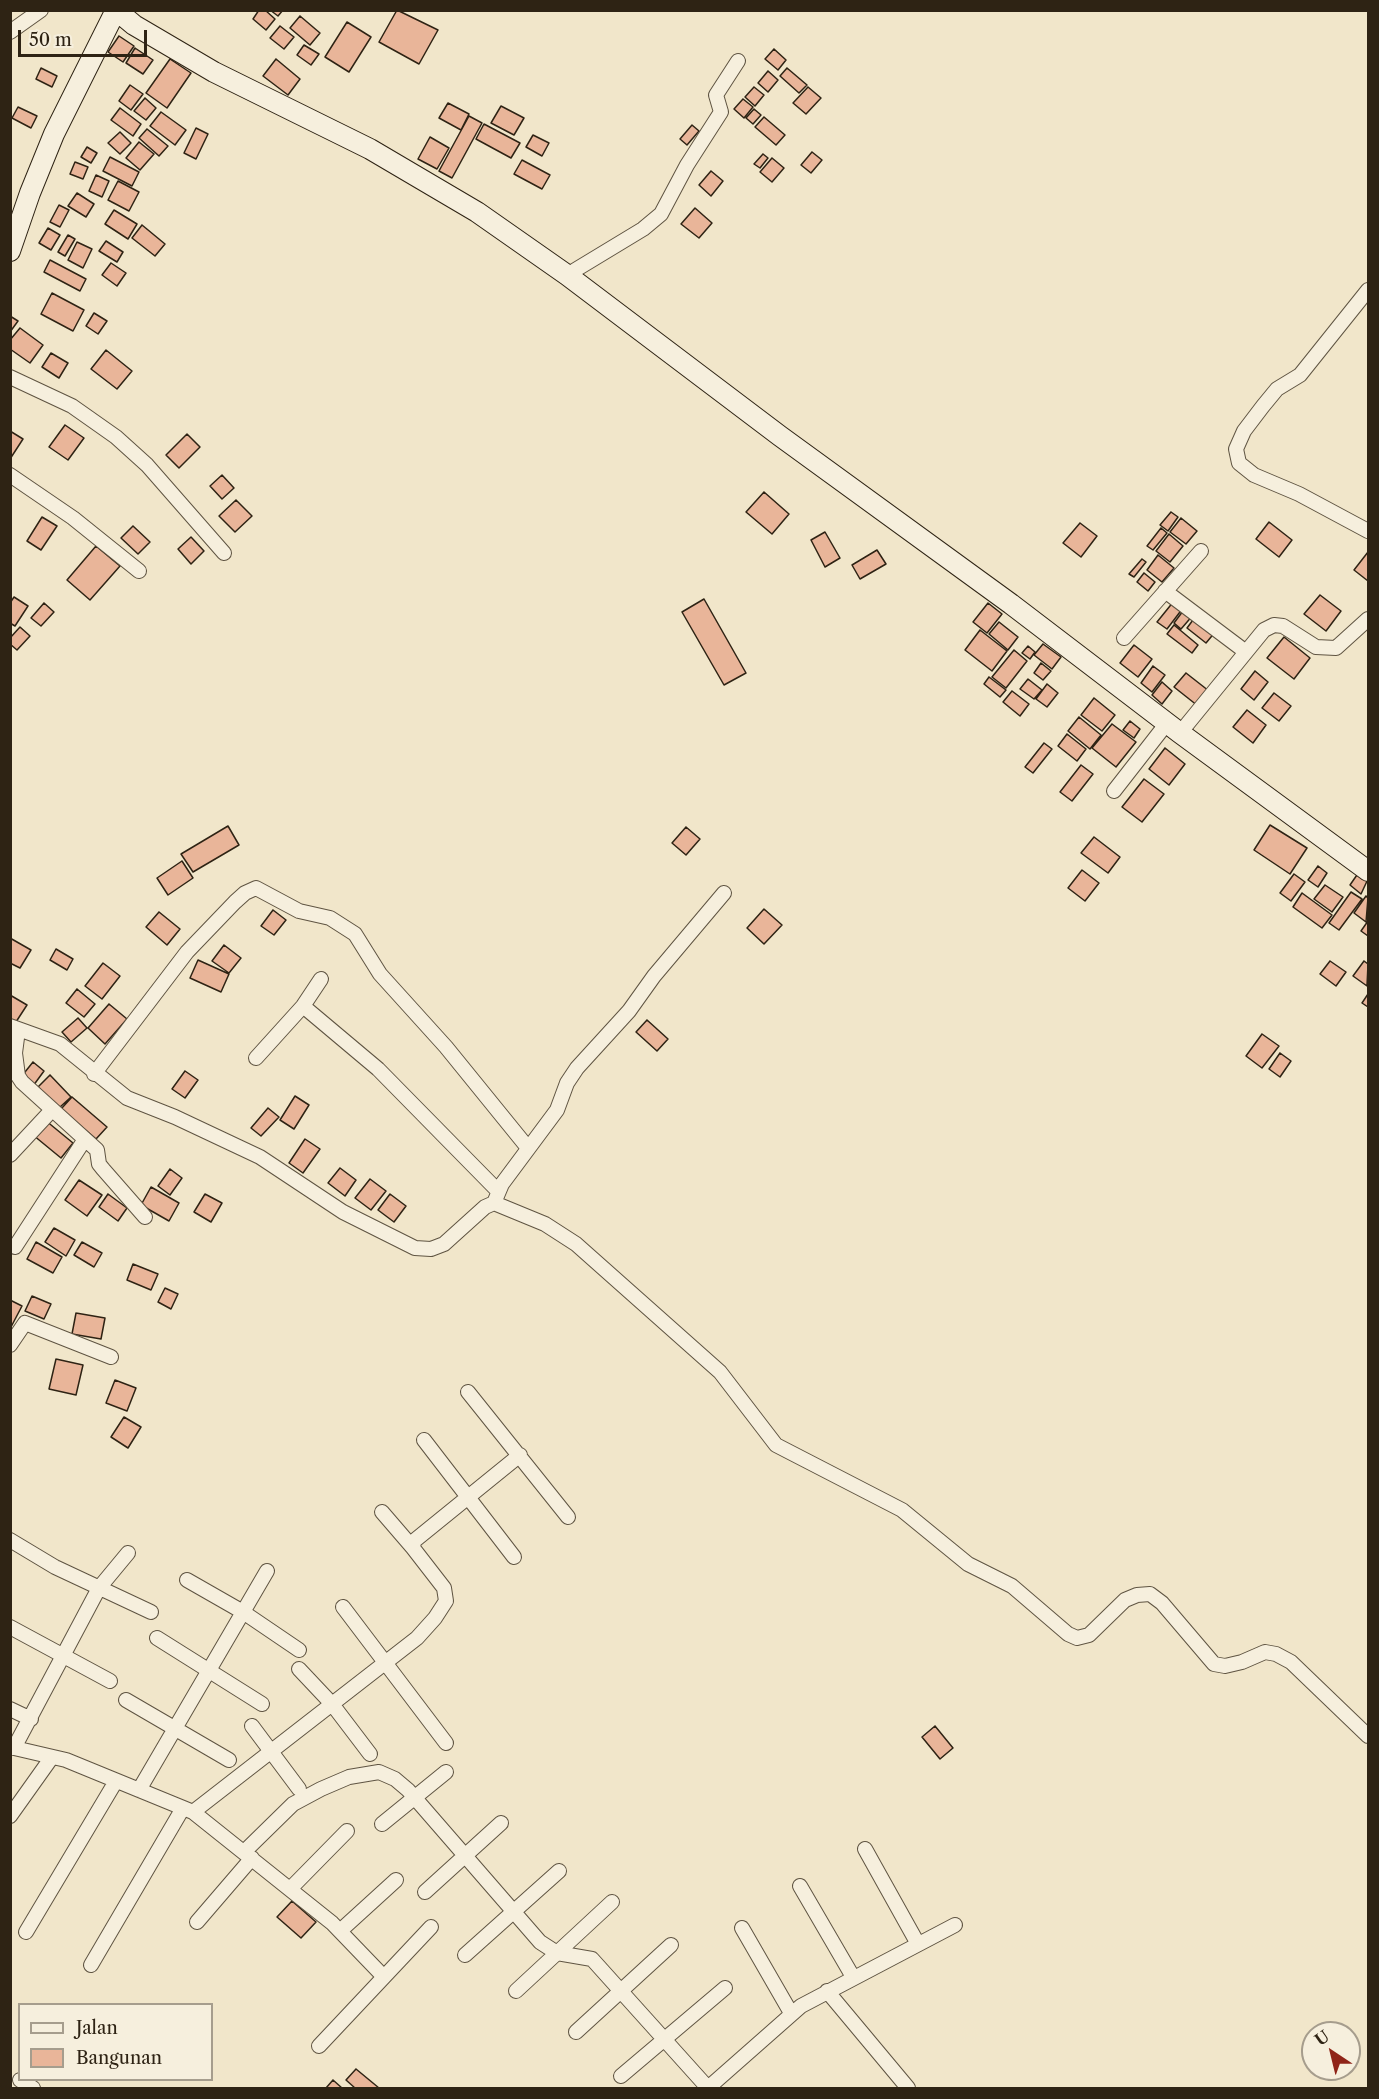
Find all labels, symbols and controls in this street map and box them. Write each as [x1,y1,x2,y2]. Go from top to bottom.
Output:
scale bar [21,18,150,56]
text: 50 m [29,29,72,51]
legend [18,2003,213,2081]
text: Jalan [76,2017,118,2039]
north arrow [1301,2021,1361,2081]
text: U [1311,2026,1333,2050]
text: Bangunan [76,2047,162,2069]

